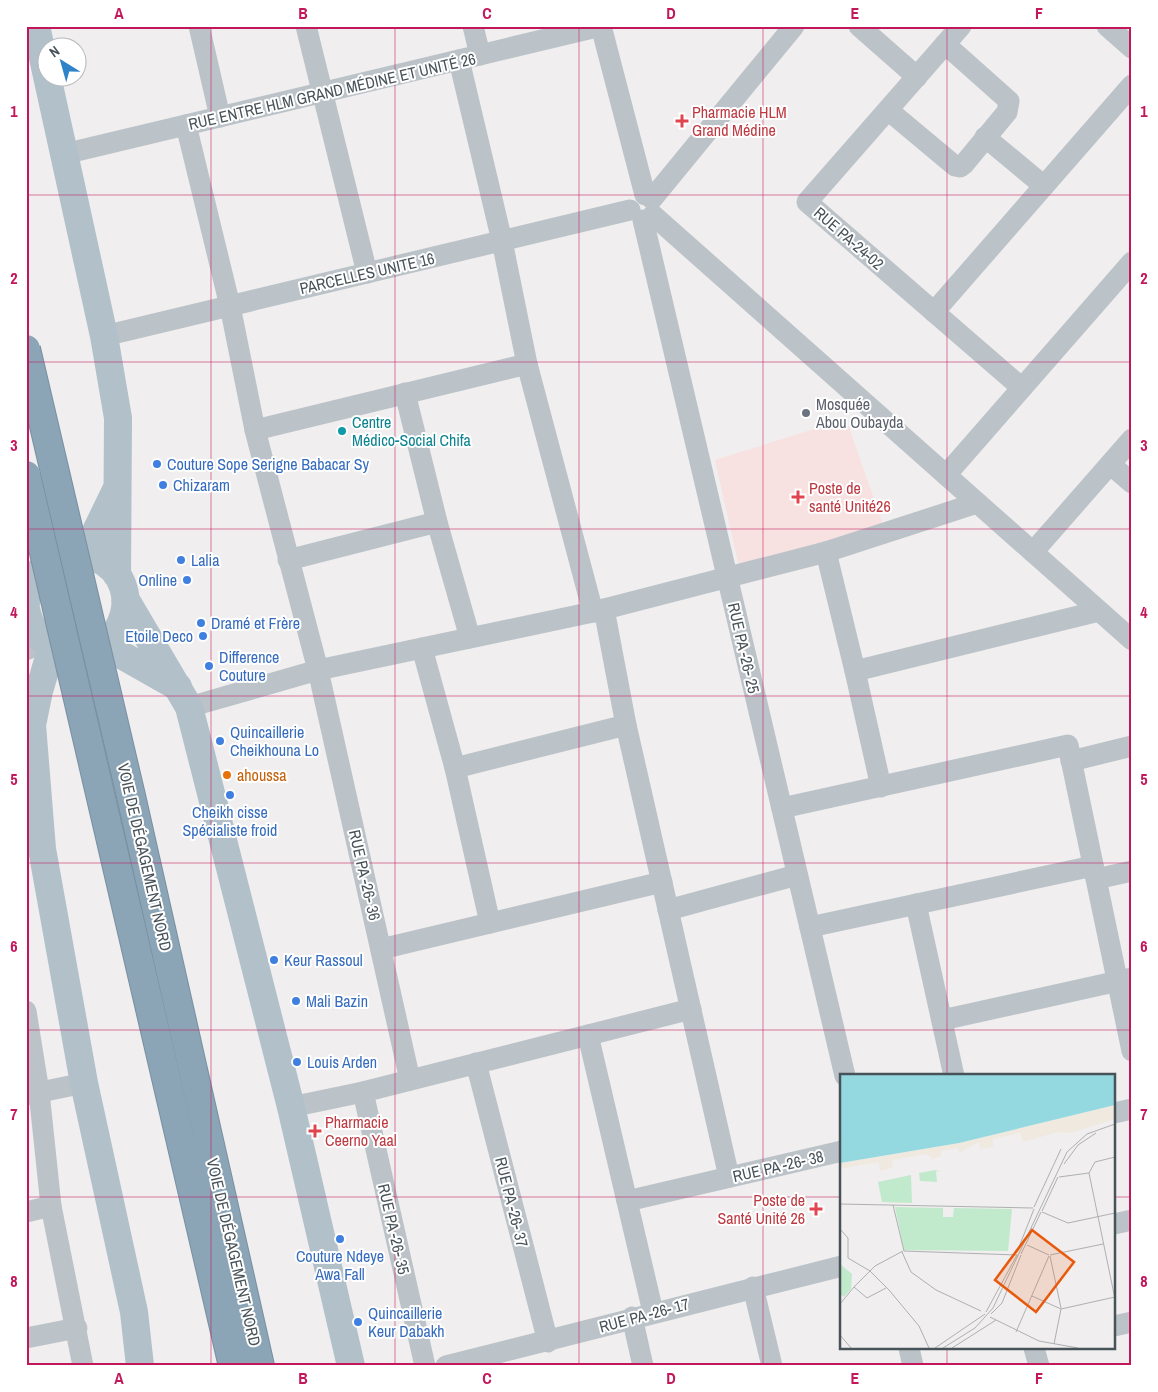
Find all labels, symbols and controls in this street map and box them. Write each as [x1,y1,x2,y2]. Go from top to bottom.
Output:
text: A [114,2,124,24]
text: B [298,2,308,24]
text: C [482,2,492,24]
text: D [666,2,676,24]
text: E [851,2,860,24]
text: F [1035,2,1043,24]
north arrow [38,38,88,88]
text: N [45,42,63,61]
street label: RUE ENTRE HLM GRAND MÉDINE ET UNITÉ 26 [186,47,478,135]
text: 1 [10,100,18,122]
text: 1 [1140,100,1148,122]
place label: Pharmacie HLM Grand Médine [692,101,787,141]
marker: Pharmacie HLM Grand Médine [676,115,688,127]
street label: RUE PA-24-02 [809,202,889,274]
street label: PARCELLES UNITE 16 [297,247,437,299]
text: 2 [10,267,18,289]
text: 2 [1140,267,1148,289]
place label: Mosquée Abou Oubayda [815,393,904,433]
marker: Mosquée Abou Oubayda [800,407,812,419]
place label: Centre Médico-Social Chifa [352,411,472,451]
marker: Centre Médico-Social Chifa [336,425,348,437]
text: 3 [10,434,18,456]
text: 3 [1140,434,1148,456]
place label: Couture Sope Serigne Babacar Sy [167,453,369,475]
marker: Couture Sope Serigne Babacar Sy [151,458,163,470]
place label: Chizaram [173,474,230,496]
place label: Poste de santé Unité26 [809,477,891,517]
marker: Chizaram [157,479,169,491]
marker: Poste de santé Unité26 [791,490,805,504]
place label: Lalia [191,549,220,571]
marker: Lalia [175,554,187,566]
place label: Online [138,569,177,591]
marker: Online [181,574,193,586]
text: 4 [10,601,18,623]
street label: RUE PA -26- 25 [723,601,765,695]
text: 4 [1140,601,1148,623]
place label: Dramé et Frère [211,612,300,634]
marker: Dramé et Frère [195,617,207,629]
place label: Etoile Deco [125,625,193,647]
marker: Etoile Deco [197,630,209,642]
place label: Difference Couture [219,646,279,686]
marker: Difference Couture [203,660,215,672]
place label: Quincaillerie Cheikhouna Lo [230,721,319,761]
marker: Quincaillerie Cheikhouna Lo [214,735,226,747]
street label: VOIE DE DÉGAGEMENT NORD [113,761,177,953]
place label: ahoussa [237,764,287,786]
text: 5 [10,768,18,790]
text: 5 [1140,768,1148,790]
marker: ahoussa [221,769,233,781]
marker: Cheikh cisse Spécialiste froid [224,789,236,801]
place label: Cheikh cisse Spécialiste froid [183,801,277,841]
street label: RUE PA -26- 36 [344,828,386,922]
text: 6 [10,935,18,957]
text: 6 [1140,935,1148,957]
place label: Keur Rassoul [284,949,363,971]
marker: Keur Rassoul [268,954,280,966]
place label: Mali Bazin [306,990,368,1012]
marker: Mali Bazin [290,995,302,1007]
place label: Louis Arden [307,1051,377,1073]
marker: Louis Arden [291,1056,303,1068]
inset map [840,1074,1116,1350]
text: 7 [10,1103,18,1125]
text: 7 [1140,1103,1148,1125]
place label: Pharmacie Ceerno Yaal [325,1111,397,1151]
marker: Pharmacie Ceerno Yaal [309,1125,321,1137]
street label: RUE PA -26- 38 [731,1145,825,1187]
street label: RUE PA -26- 37 [490,1155,534,1249]
street label: VOIE DE DÉGAGEMENT NORD [202,1156,266,1348]
street label: RUE PA -26- 35 [373,1182,415,1276]
place label: Poste de Santé Unité 26 [717,1189,805,1229]
marker: Poste de Santé Unité 26 [809,1202,823,1216]
marker: Couture Ndeye Awa Fall [334,1233,346,1245]
place label: Couture Ndeye Awa Fall [296,1245,384,1285]
text: 8 [10,1270,18,1292]
text: 8 [1140,1270,1148,1292]
street label: RUE PA -26- 17 [597,1292,691,1338]
place label: Quincaillerie Keur Dabakh [368,1302,445,1342]
marker: Quincaillerie Keur Dabakh [352,1316,364,1328]
text: A [114,1367,124,1389]
text: B [298,1367,308,1389]
text: C [482,1367,492,1389]
text: D [666,1367,676,1389]
text: E [851,1367,860,1389]
text: F [1035,1367,1043,1389]

